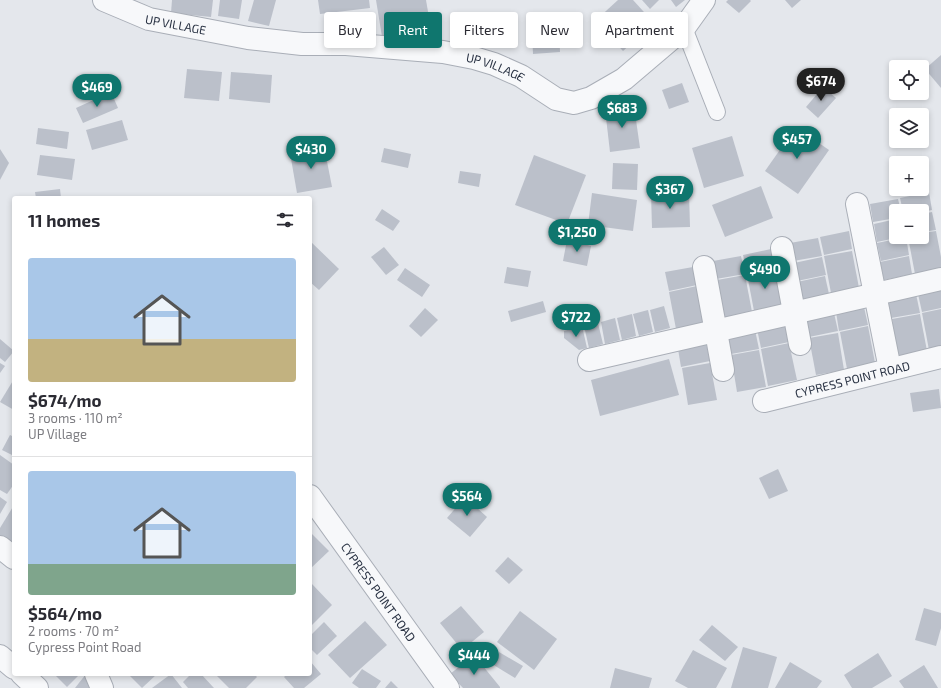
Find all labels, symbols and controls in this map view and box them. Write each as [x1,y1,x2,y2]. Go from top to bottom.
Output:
street label: UP VILLAGE [144,11,208,37]
chip: Buy [324,12,376,48]
chip: Rent [384,12,442,48]
chip: Filters [450,12,518,48]
chip: New [526,12,583,48]
chip: Apartment [591,12,688,48]
street label: UP VILLAGE [465,50,528,84]
map controls [889,60,929,244]
button: locate [889,60,929,100]
pin: $674 [797,68,845,102]
text: $674 [806,73,836,89]
pin: $469 [73,74,121,108]
text: $469 [81,79,113,95]
pin: $683 [598,95,646,129]
text: $683 [607,100,637,116]
button: layers [889,108,929,148]
pin: $457 [773,126,821,160]
text: $457 [782,131,812,147]
pin: $430 [287,136,335,170]
text: $430 [295,141,327,157]
button: + [889,156,929,196]
pin: $367 [646,176,694,210]
text: $367 [655,181,685,197]
button: − [889,204,929,244]
icon: filters [274,209,296,231]
text: 11 homes [28,210,100,230]
pin: $1,250 [544,219,610,253]
text: $1,250 [557,224,597,240]
pin: $490 [741,256,789,290]
text: $490 [749,261,781,277]
icon: home [126,284,198,356]
pin: $722 [552,304,600,338]
text: $722 [561,309,591,325]
street label: CYPRESS POINT ROAD [793,358,911,400]
text: $674/mo [28,390,102,410]
text: 3 rooms · 110 m² [28,410,123,426]
text: UP Village [28,426,87,442]
pin: $564 [443,483,491,517]
text: $564 [452,488,482,504]
icon: home [126,497,198,569]
street label: CYPRESS POINT ROAD [339,540,419,644]
text: $564/mo [28,603,102,623]
text: 2 rooms · 70 m² [28,623,119,639]
text: Cypress Point Road [28,639,141,655]
pin: $444 [450,642,498,676]
text: $444 [458,647,490,663]

